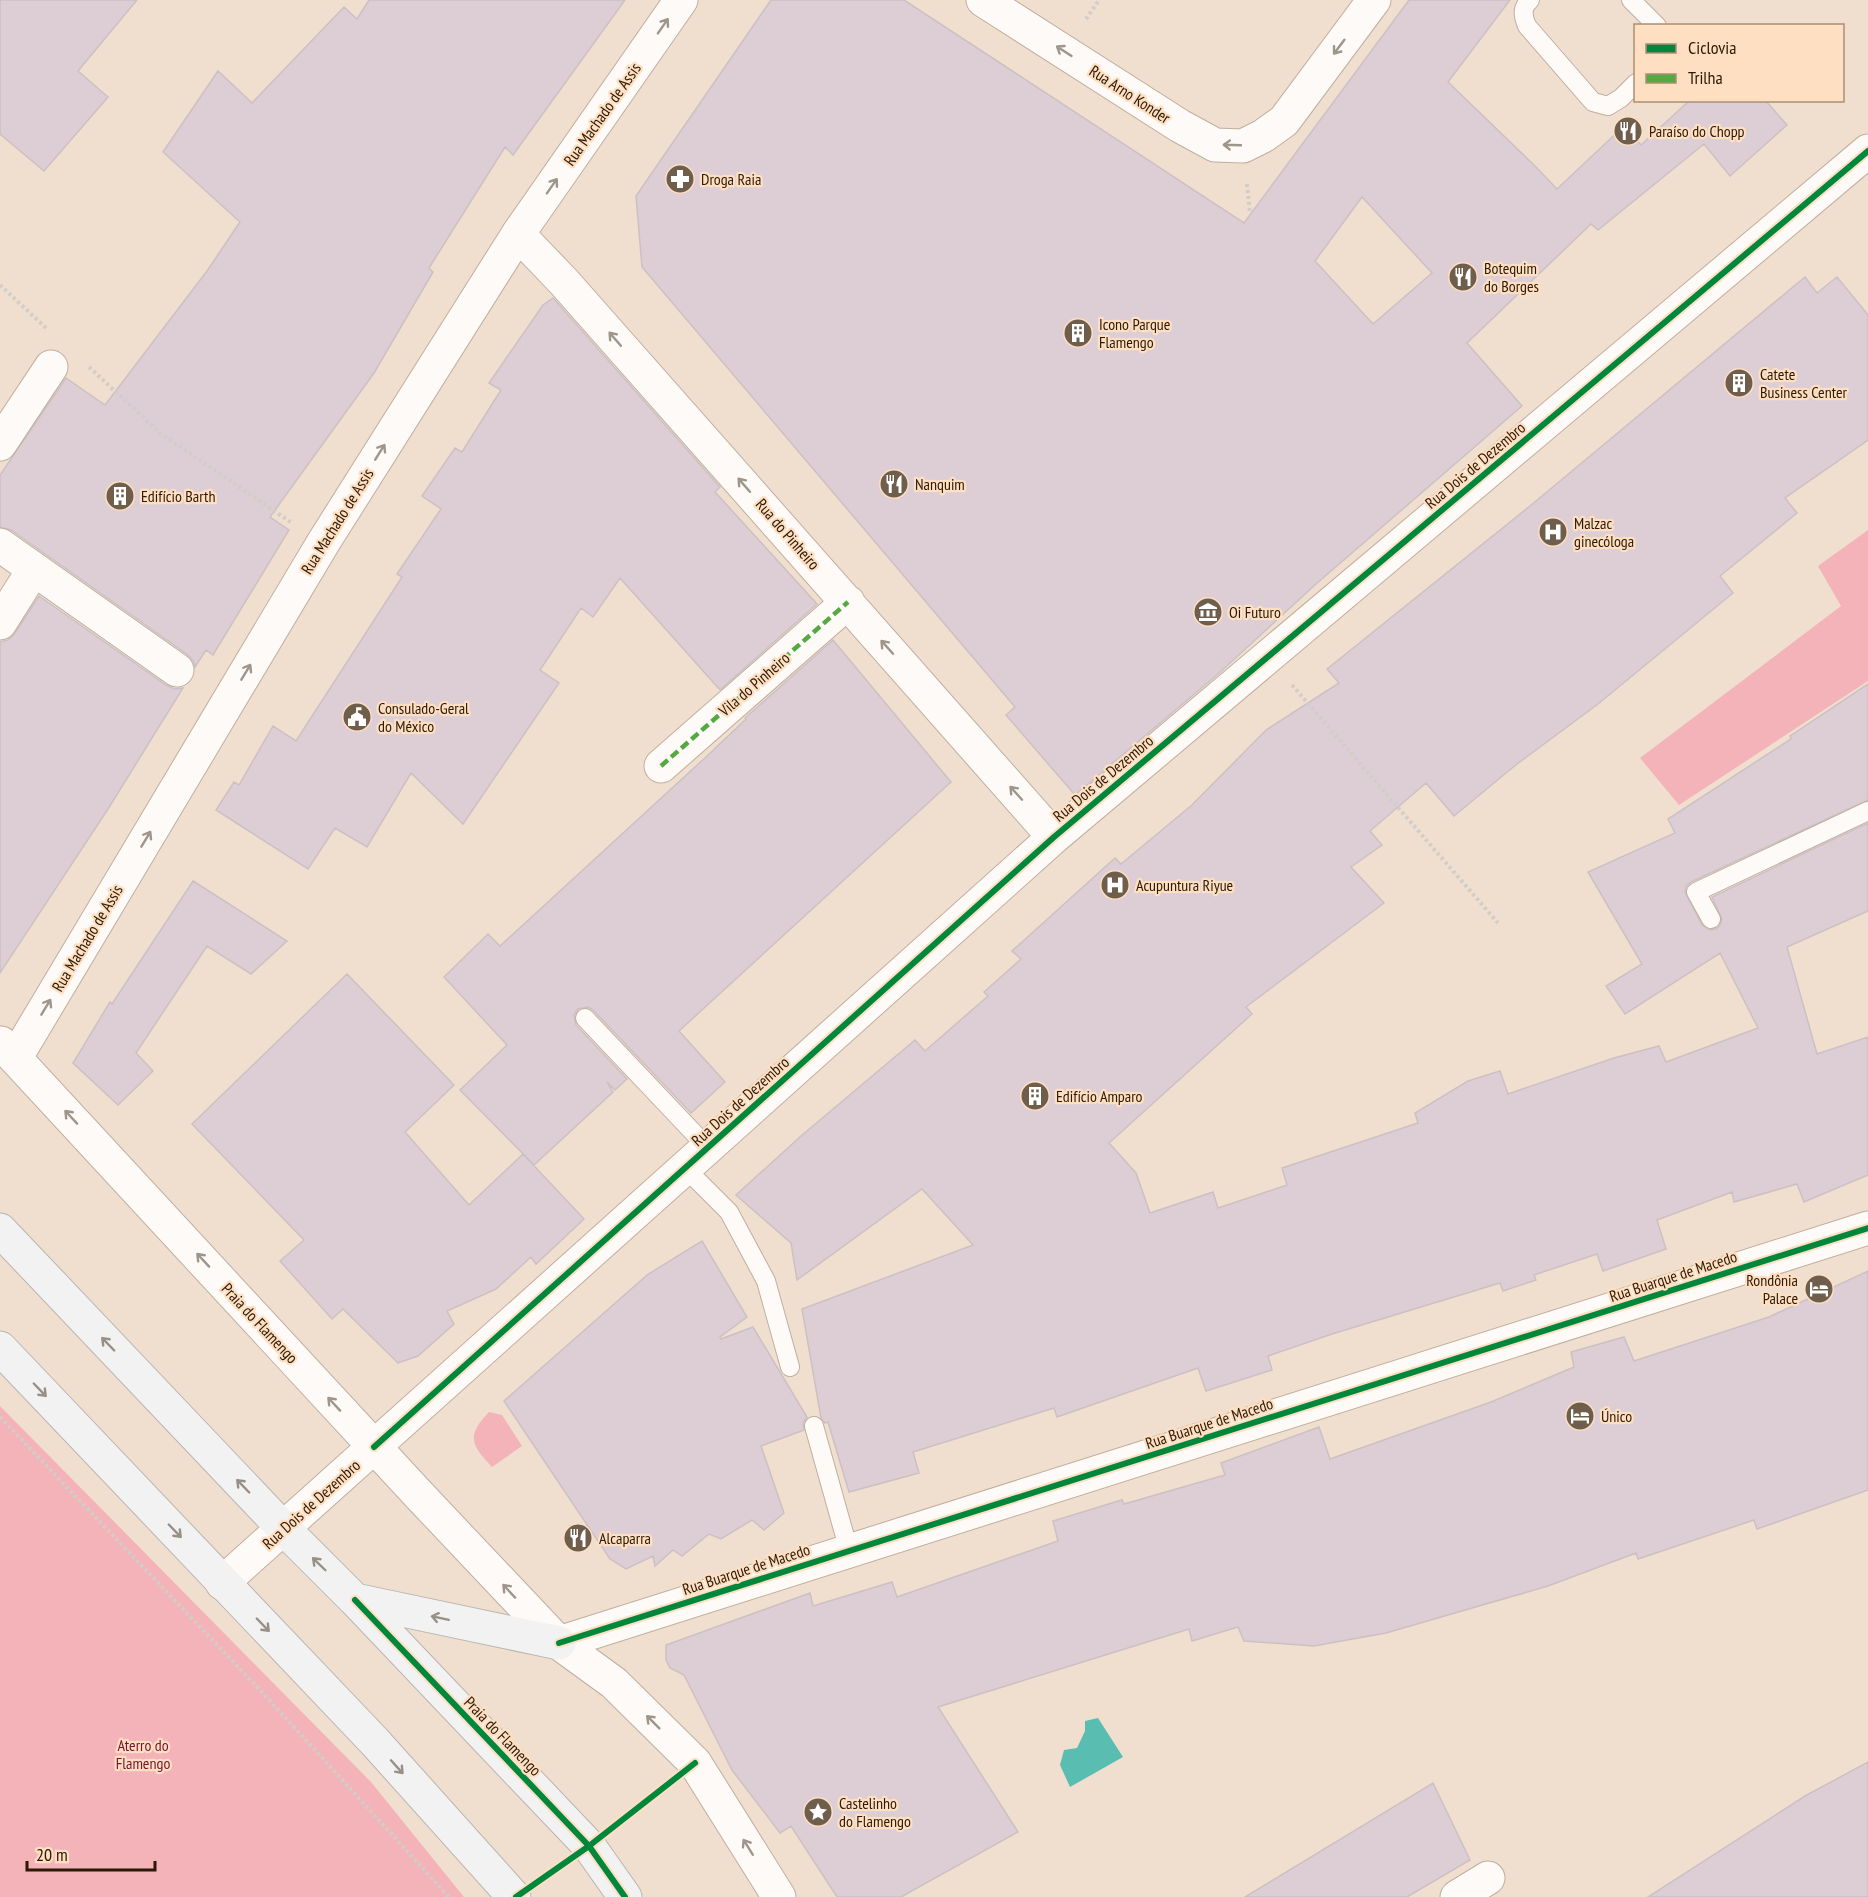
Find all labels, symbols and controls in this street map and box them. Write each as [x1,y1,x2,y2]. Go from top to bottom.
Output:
one-way arrow [657,18,669,34]
legend [1634,24,1844,102]
text: Ciclovia [1688,36,1736,59]
one-way arrow [1333,38,1346,54]
one-way arrow [1056,45,1073,57]
street label: Rua Machado de Assis [559,59,645,169]
street label: Rua Arno Konder [1086,60,1175,128]
text: Trilha [1688,66,1723,89]
restaurant icon: Paraíso do Chopp [1612,115,1644,147]
place label: Paraíso do Chopp [1649,121,1745,141]
one-way arrow [1223,140,1243,151]
pharmacy icon: Droga Raia [664,163,696,195]
place label: Droga Raia [701,169,761,189]
one-way arrow [546,178,558,194]
place label: Botequim do Borges [1484,258,1539,296]
restaurant icon: Botequim do Borges [1447,261,1479,293]
place label: Icono Parque Flamengo [1099,314,1170,352]
building icon: Icono Parque Flamengo [1062,317,1094,349]
one-way arrow [608,332,622,347]
place label: Catete Business Center [1760,364,1848,402]
building icon: Catete Business Center [1723,367,1755,399]
street label: Rua Dois de Dezembro [1421,417,1529,513]
one-way arrow [375,444,387,461]
street label: Rua Machado de Assis [296,464,378,578]
restaurant icon: Nanquim [878,468,910,500]
place label: Nanquim [915,474,965,494]
one-way arrow [737,478,751,493]
building icon: Edifício Barth [104,480,136,512]
place label: Edifício Barth [141,486,215,506]
street label: Rua do Pinheiro [752,494,824,574]
place label: Malzac ginecóloga [1574,513,1634,551]
hospital icon: Malzac ginecóloga [1537,516,1569,548]
museum icon: Oi Futuro [1192,596,1224,628]
place label: Oi Futuro [1229,602,1281,622]
one-way arrow [880,640,894,655]
street label: Vila do Pinheiro [714,648,794,721]
one-way arrow [240,664,252,681]
place label: Consulado-Geral do México [378,698,469,736]
public building icon: Consulado-Geral do México [341,701,373,733]
street label: Rua Dois de Dezembro [1049,730,1157,826]
one-way arrow [1009,786,1023,801]
one-way arrow [140,831,152,848]
hospital icon: Acupuntura Riyue [1099,869,1131,901]
place label: Acupuntura Riyue [1136,875,1233,895]
street label: Rua Machado de Assis [47,881,127,995]
one-way arrow [40,999,52,1016]
street label: Rua Dois de Dezembro [687,1052,793,1150]
building icon: Edifício Amparo [1019,1080,1051,1112]
place label: Edifício Amparo [1056,1086,1143,1106]
one-way arrow [64,1109,78,1124]
street label: Rua Buarque de Macedo [1607,1246,1739,1306]
one-way arrow [195,1253,210,1268]
place label: Rondônia Palace [1746,1270,1798,1308]
hotel icon: Rondônia Palace [1803,1273,1835,1305]
street label: Praia do Flamengo [218,1279,302,1367]
one-way arrow [101,1337,116,1352]
one-way arrow [33,1383,48,1398]
street label: Rua Buarque de Macedo [1143,1393,1275,1453]
one-way arrow [328,1397,342,1412]
hotel icon: Único [1564,1400,1596,1432]
place label: Único [1601,1406,1632,1426]
street label: Rua Dois de Dezembro [258,1455,364,1553]
one-way arrow [236,1478,250,1493]
restaurant icon: Alcaparra [562,1522,594,1554]
one-way arrow [168,1524,182,1539]
place label: Alcaparra [599,1528,651,1548]
street label: Rua Buarque de Macedo [680,1539,812,1599]
one-way arrow [311,1557,326,1572]
one-way arrow [503,1584,517,1599]
one-way arrow [431,1611,450,1623]
one-way arrow [255,1618,270,1633]
street label: Praia do Flamengo [460,1692,546,1780]
one-way arrow [646,1714,661,1729]
park label: Aterro do Flamengo [116,1735,170,1773]
one-way arrow [390,1759,404,1774]
place label: Castelinho do Flamengo [839,1793,911,1831]
place icon: Castelinho do Flamengo [802,1796,834,1828]
scale bar [27,1834,154,1872]
one-way arrow [741,1839,754,1856]
text: 20 m [36,1843,68,1866]

